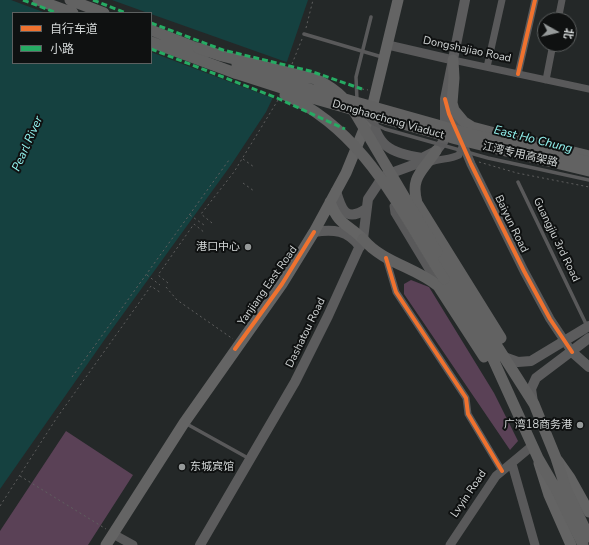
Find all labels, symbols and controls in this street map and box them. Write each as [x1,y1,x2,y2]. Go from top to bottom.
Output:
legend [12,12,152,64]
north arrow [537,12,577,52]
text: 自行车道 [50,21,98,37]
text: 北 [560,27,577,40]
street label: Dongshajiao Road [422,34,512,66]
text: 小路 [50,41,74,57]
street label: Donghaochong Viaduct [331,98,445,142]
water label: Pearl River [10,114,46,174]
water label: East Ho Chung [492,123,574,157]
street label: 江湾专用高架路 [481,140,559,170]
street label: Baiyun Road [491,193,531,255]
street label: Guangjiu 3rd Road [530,196,582,284]
place label: 港口中心 [196,240,240,254]
marker: 港口中心 [243,242,253,252]
street label: Yanjiang East Road [236,244,300,328]
street label: Dashatou Road [283,296,329,370]
place label: 广湾18商务港 [504,418,572,432]
marker: 广湾18商务港 [575,420,585,430]
place label: 东城宾馆 [190,460,234,474]
marker: 东城宾馆 [177,462,187,472]
street label: Lvyin Road [448,468,490,520]

